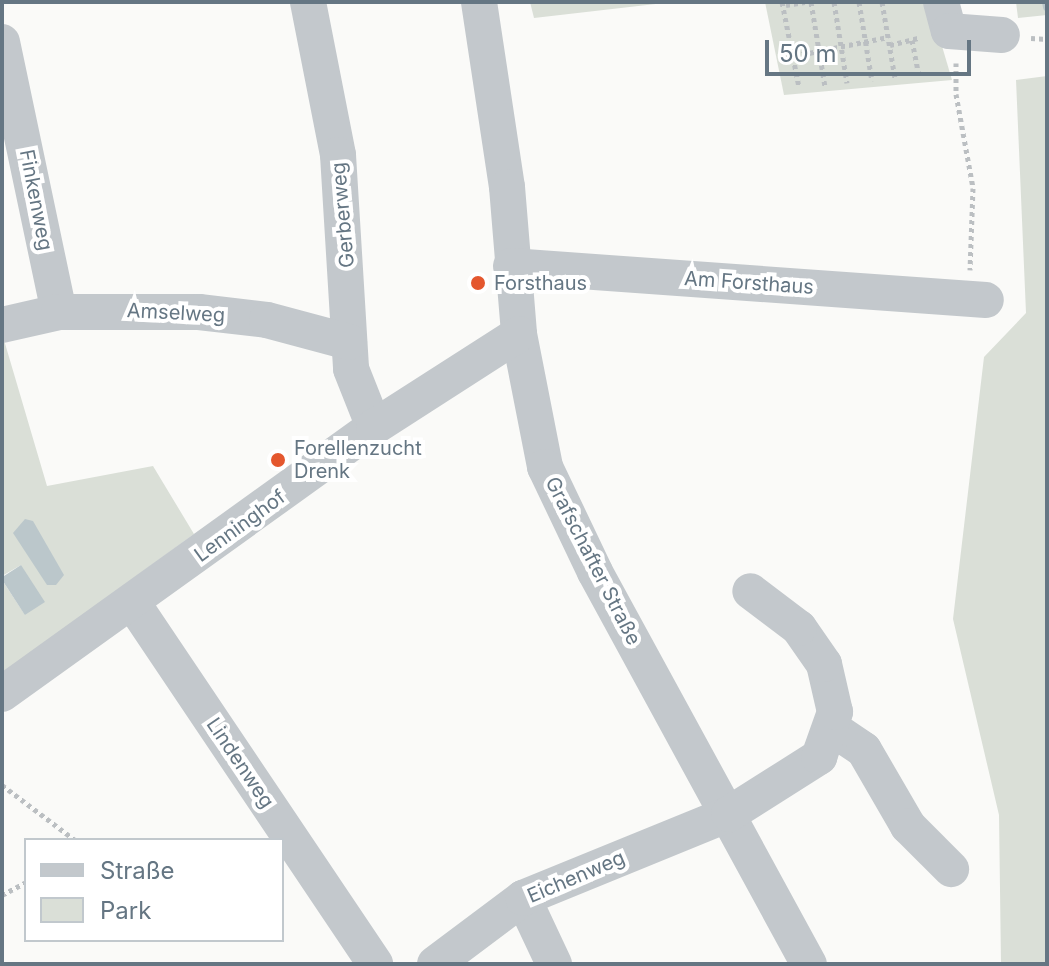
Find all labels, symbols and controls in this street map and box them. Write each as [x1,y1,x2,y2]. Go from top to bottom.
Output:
scale bar [769,24,975,74]
text: 50 m [779,39,837,68]
street label: Finkenweg [14,147,58,253]
street label: Gerberweg [326,161,360,269]
street label: Am Forsthaus [683,266,815,300]
place label: Forsthaus [494,271,587,295]
marker: Forsthaus [469,274,487,292]
street label: Amselweg [126,298,226,328]
place label: Forellenzucht Drenk [294,436,422,483]
marker: Forellenzucht Drenk [269,451,287,469]
street label: Grafschafter Straße [540,473,646,649]
street label: Lenninghof [190,485,290,567]
street label: Lindenweg [201,713,279,813]
legend [24,838,284,942]
street label: Eichenweg [524,846,628,908]
text: Straße [100,856,175,885]
text: Park [100,896,151,925]

